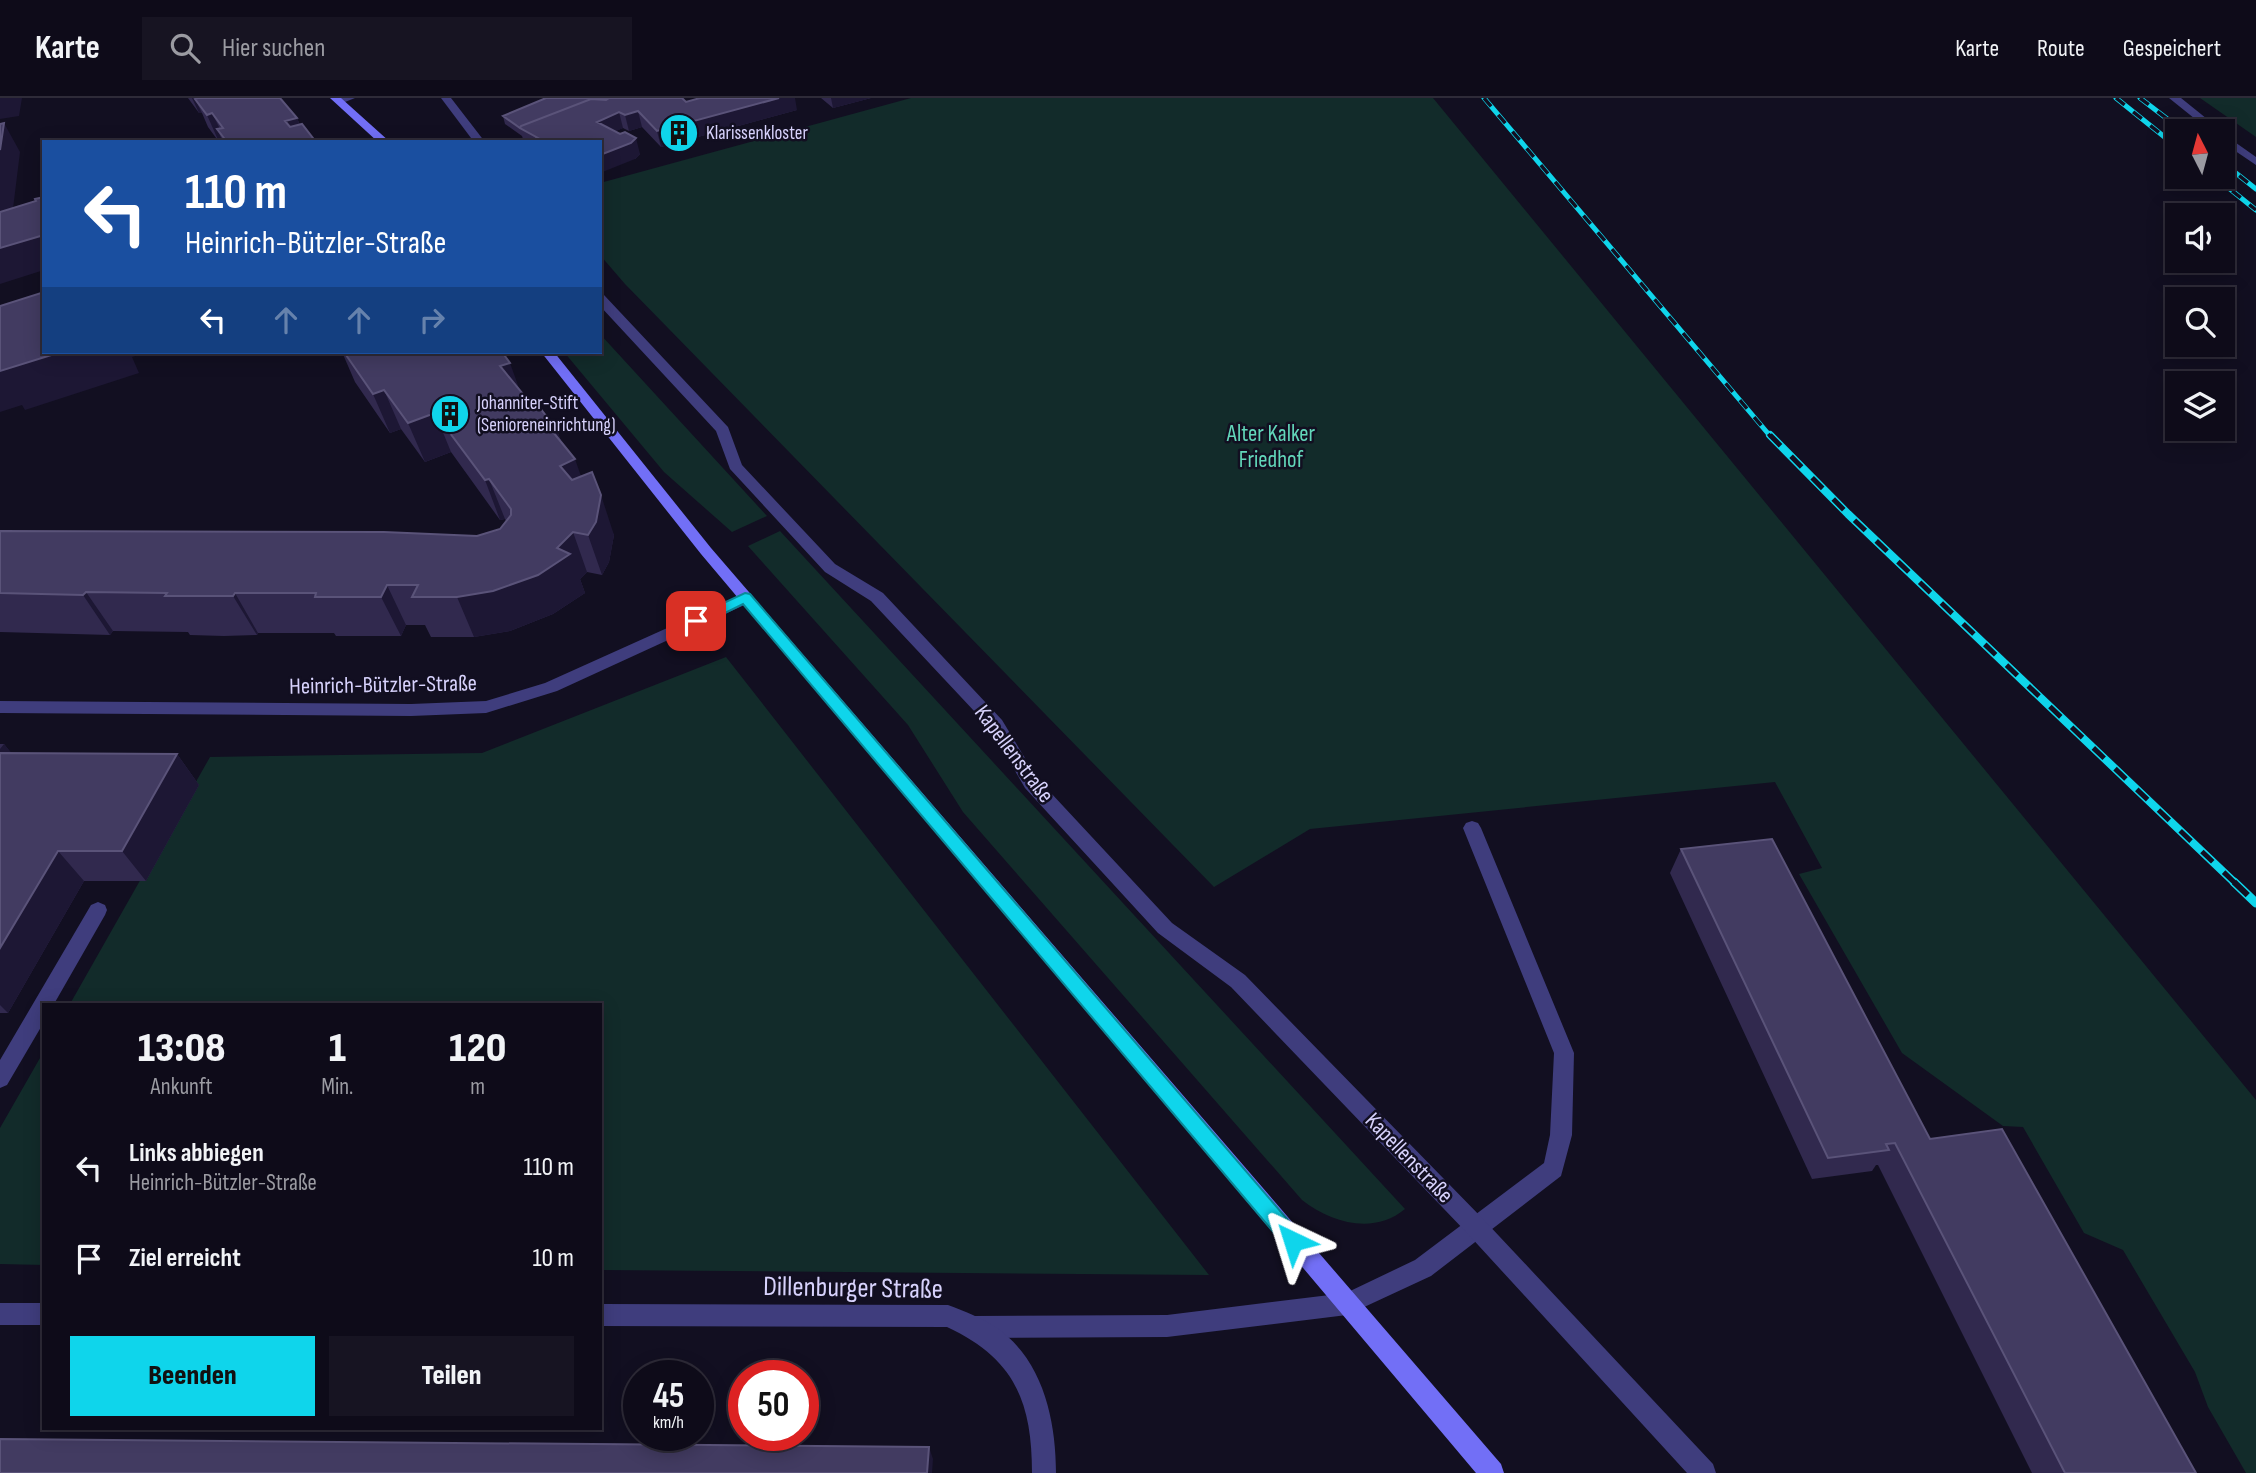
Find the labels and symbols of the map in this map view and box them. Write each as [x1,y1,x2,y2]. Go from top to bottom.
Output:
building icon: Klarissenkloster [658,112,700,154]
north arrow [2165,119,2235,189]
place label: Klarissenkloster [706,122,808,145]
place label: Johanniter-Stift (Senioreneinrichtung) [476,392,616,437]
building icon: Johanniter-Stift (Senioreneinrichtung) [429,393,471,435]
park label: Alter Kalker Friedhof [1226,420,1316,474]
pin [666,591,726,651]
street label: Heinrich-Bützler-Straße [289,669,477,701]
street label: Kapellenstraße [968,700,1060,808]
street label: Kapellenstraße [1359,1107,1459,1209]
position arrow [1256,1204,1330,1278]
street label: Dillenburger Straße [763,1270,943,1306]
speed limit sign: 50 [728,1360,819,1451]

